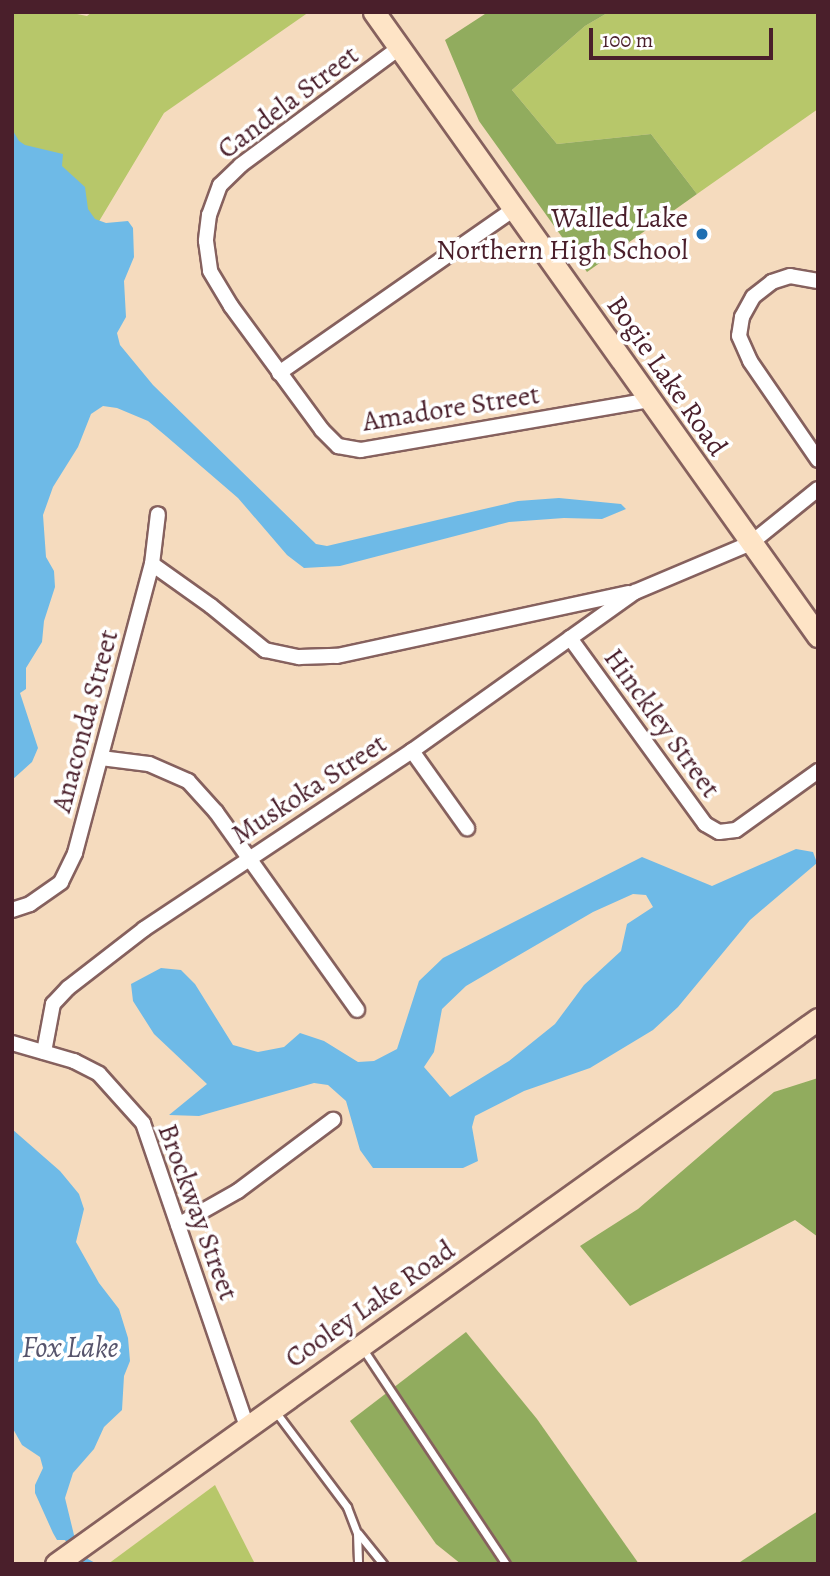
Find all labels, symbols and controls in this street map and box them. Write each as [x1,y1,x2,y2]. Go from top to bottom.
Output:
scale bar [592,14,776,58]
text: 100 m [602,26,653,54]
street label: Candela Street [211,38,365,166]
place label: Walled Lake Northern High School [436,201,688,267]
marker: Walled Lake Northern High School [694,226,710,242]
street label: Bogie Lake Road [600,290,734,462]
street label: Amadore Street [360,377,542,439]
street label: Anaconda Street [45,626,125,816]
street label: Hinckley Street [597,642,727,804]
street label: Muskoka Street [225,727,393,851]
street label: Brockway Street [151,1119,245,1305]
street label: Cooley Lake Road [279,1233,461,1375]
water label: Fox Lake [22,1329,118,1365]

